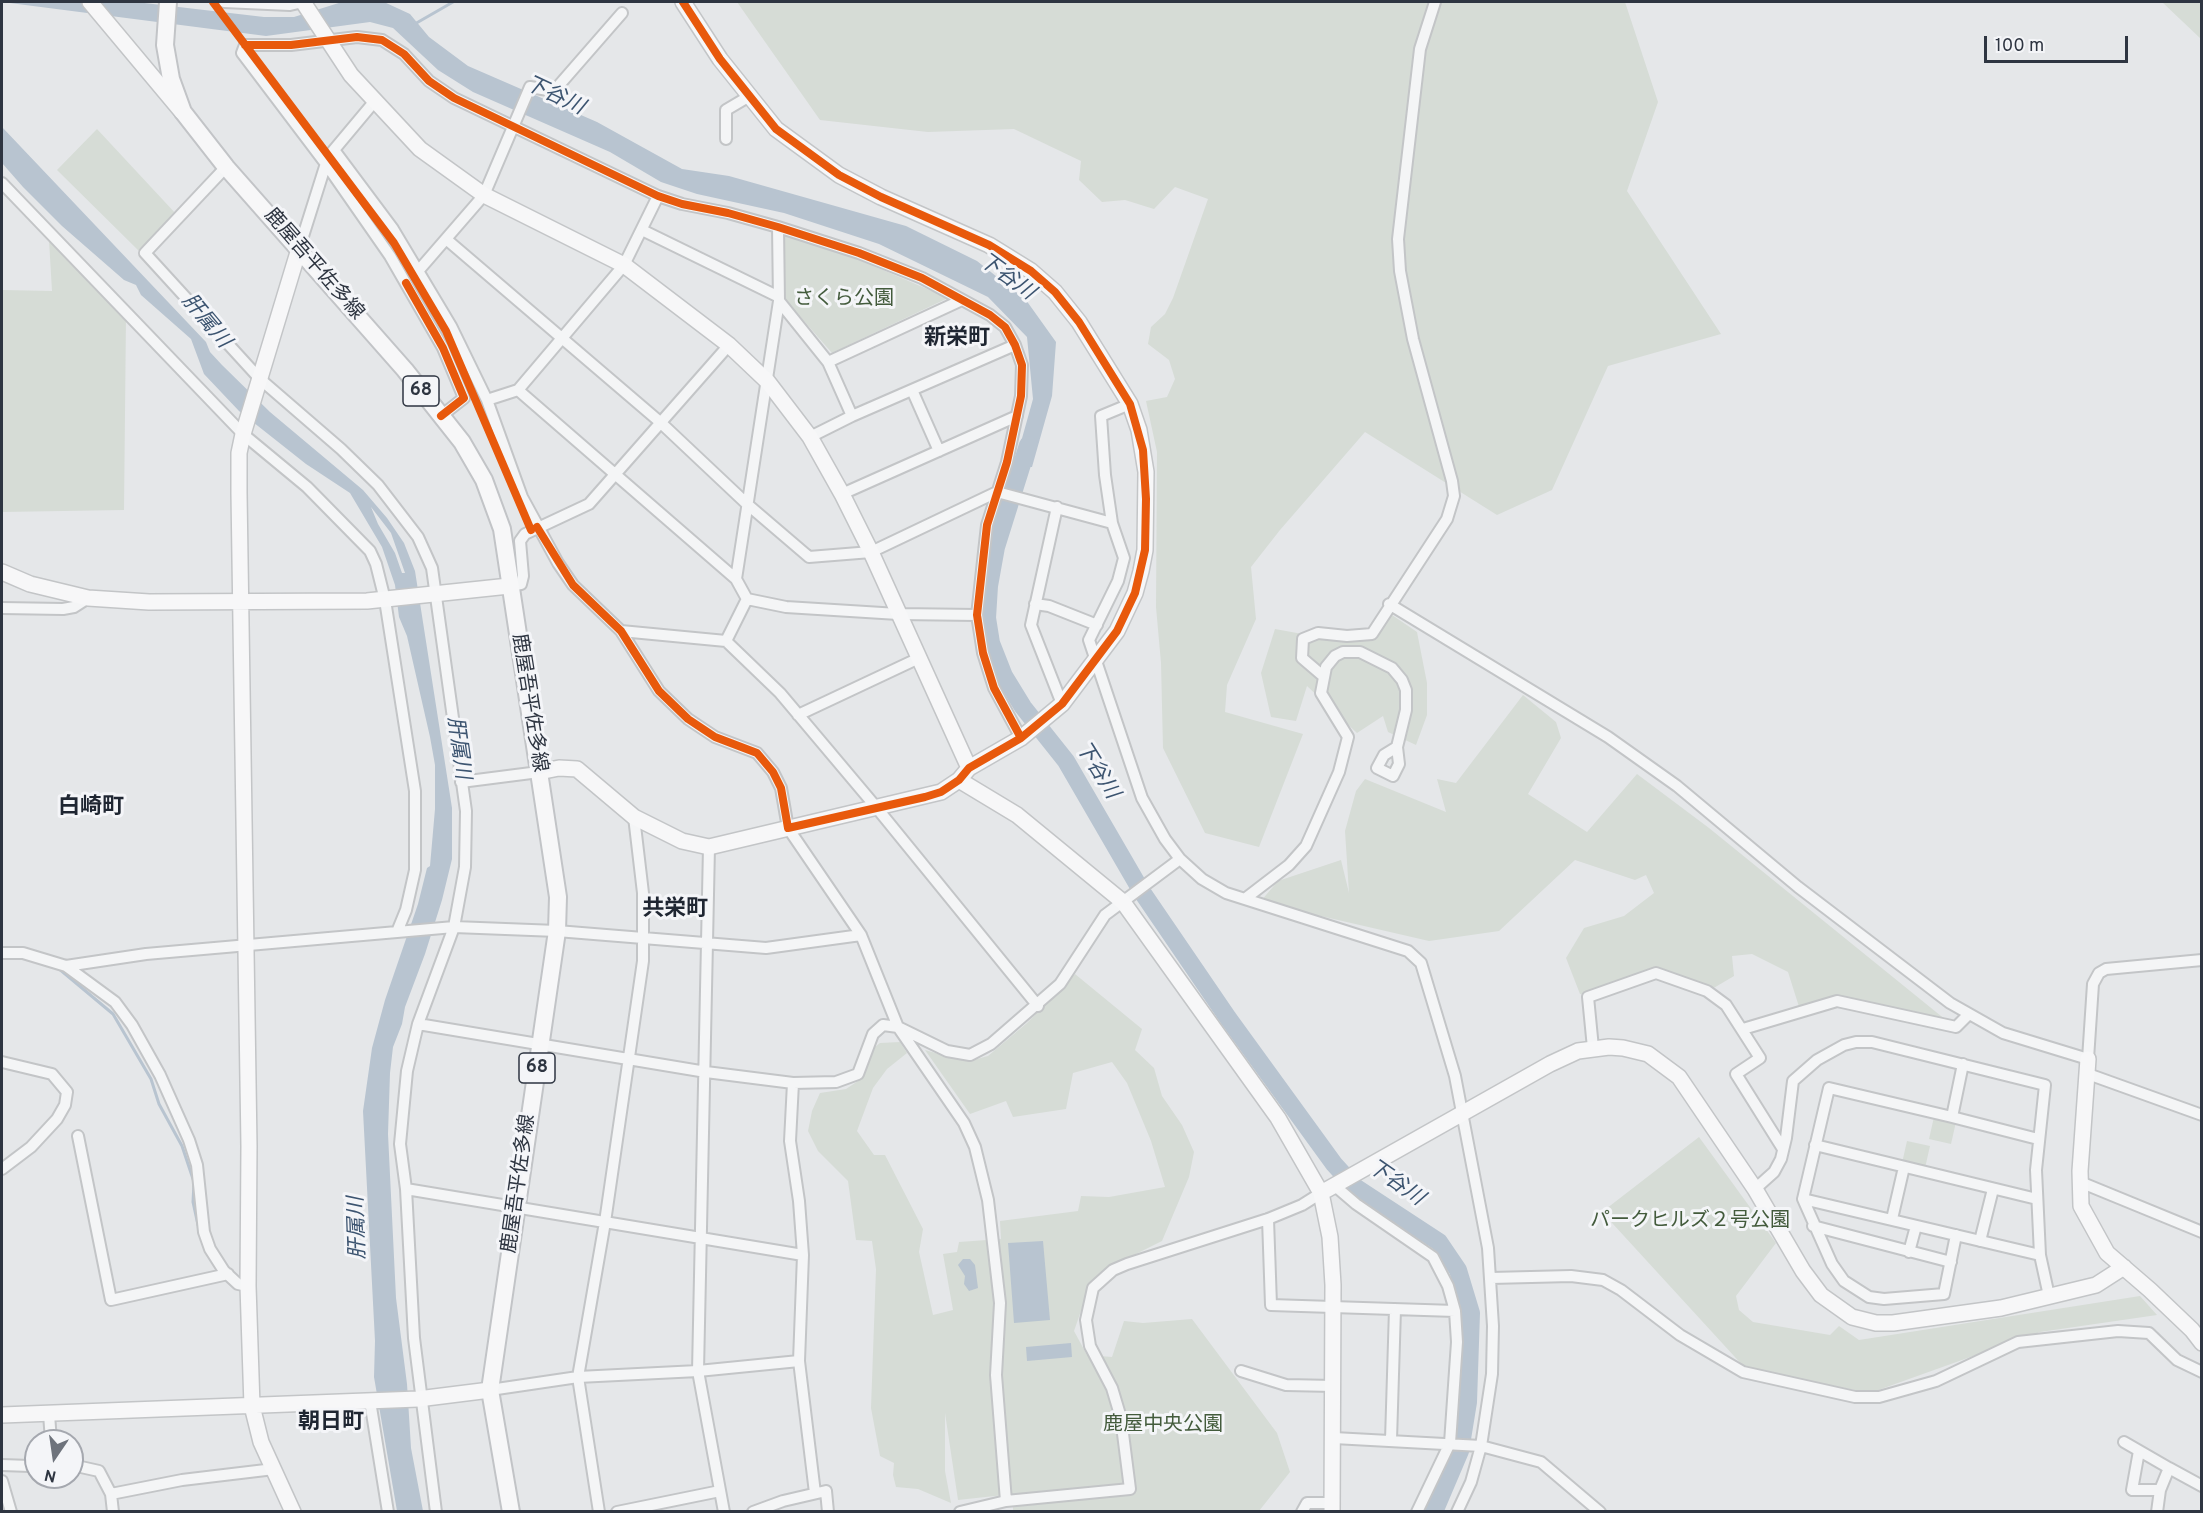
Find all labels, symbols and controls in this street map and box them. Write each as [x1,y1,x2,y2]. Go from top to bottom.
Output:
scale bar [1987,24,2131,62]
text: 100 m [1995,35,2044,58]
water label: 下谷川 [520,72,588,122]
street label: 鹿屋吾平佐多線 [258,204,368,326]
water label: 下谷川 [973,249,1039,307]
park label: さくら公園 [794,288,894,312]
water label: 肝属川 [175,290,235,354]
district label: 新栄町 [924,327,990,353]
road number: 68 [403,376,439,406]
street label: 鹿屋吾平佐多線 [505,632,551,774]
water label: 肝属川 [440,715,474,781]
water label: 下谷川 [1069,738,1123,804]
district label: 白崎町 [58,796,124,822]
district label: 共栄町 [642,898,708,924]
road number: 68 [519,1053,555,1083]
street label: 鹿屋吾平佐多線 [498,1113,542,1255]
water label: 下谷川 [1362,1156,1428,1212]
water label: 肝属川 [345,1196,373,1260]
park label: パークヒルズ２号公園 [1590,1210,1790,1234]
district label: 朝日町 [298,1411,364,1437]
park label: 鹿屋中央公園 [1103,1414,1223,1438]
north arrow [24,1429,84,1489]
text: N [43,1464,58,1486]

